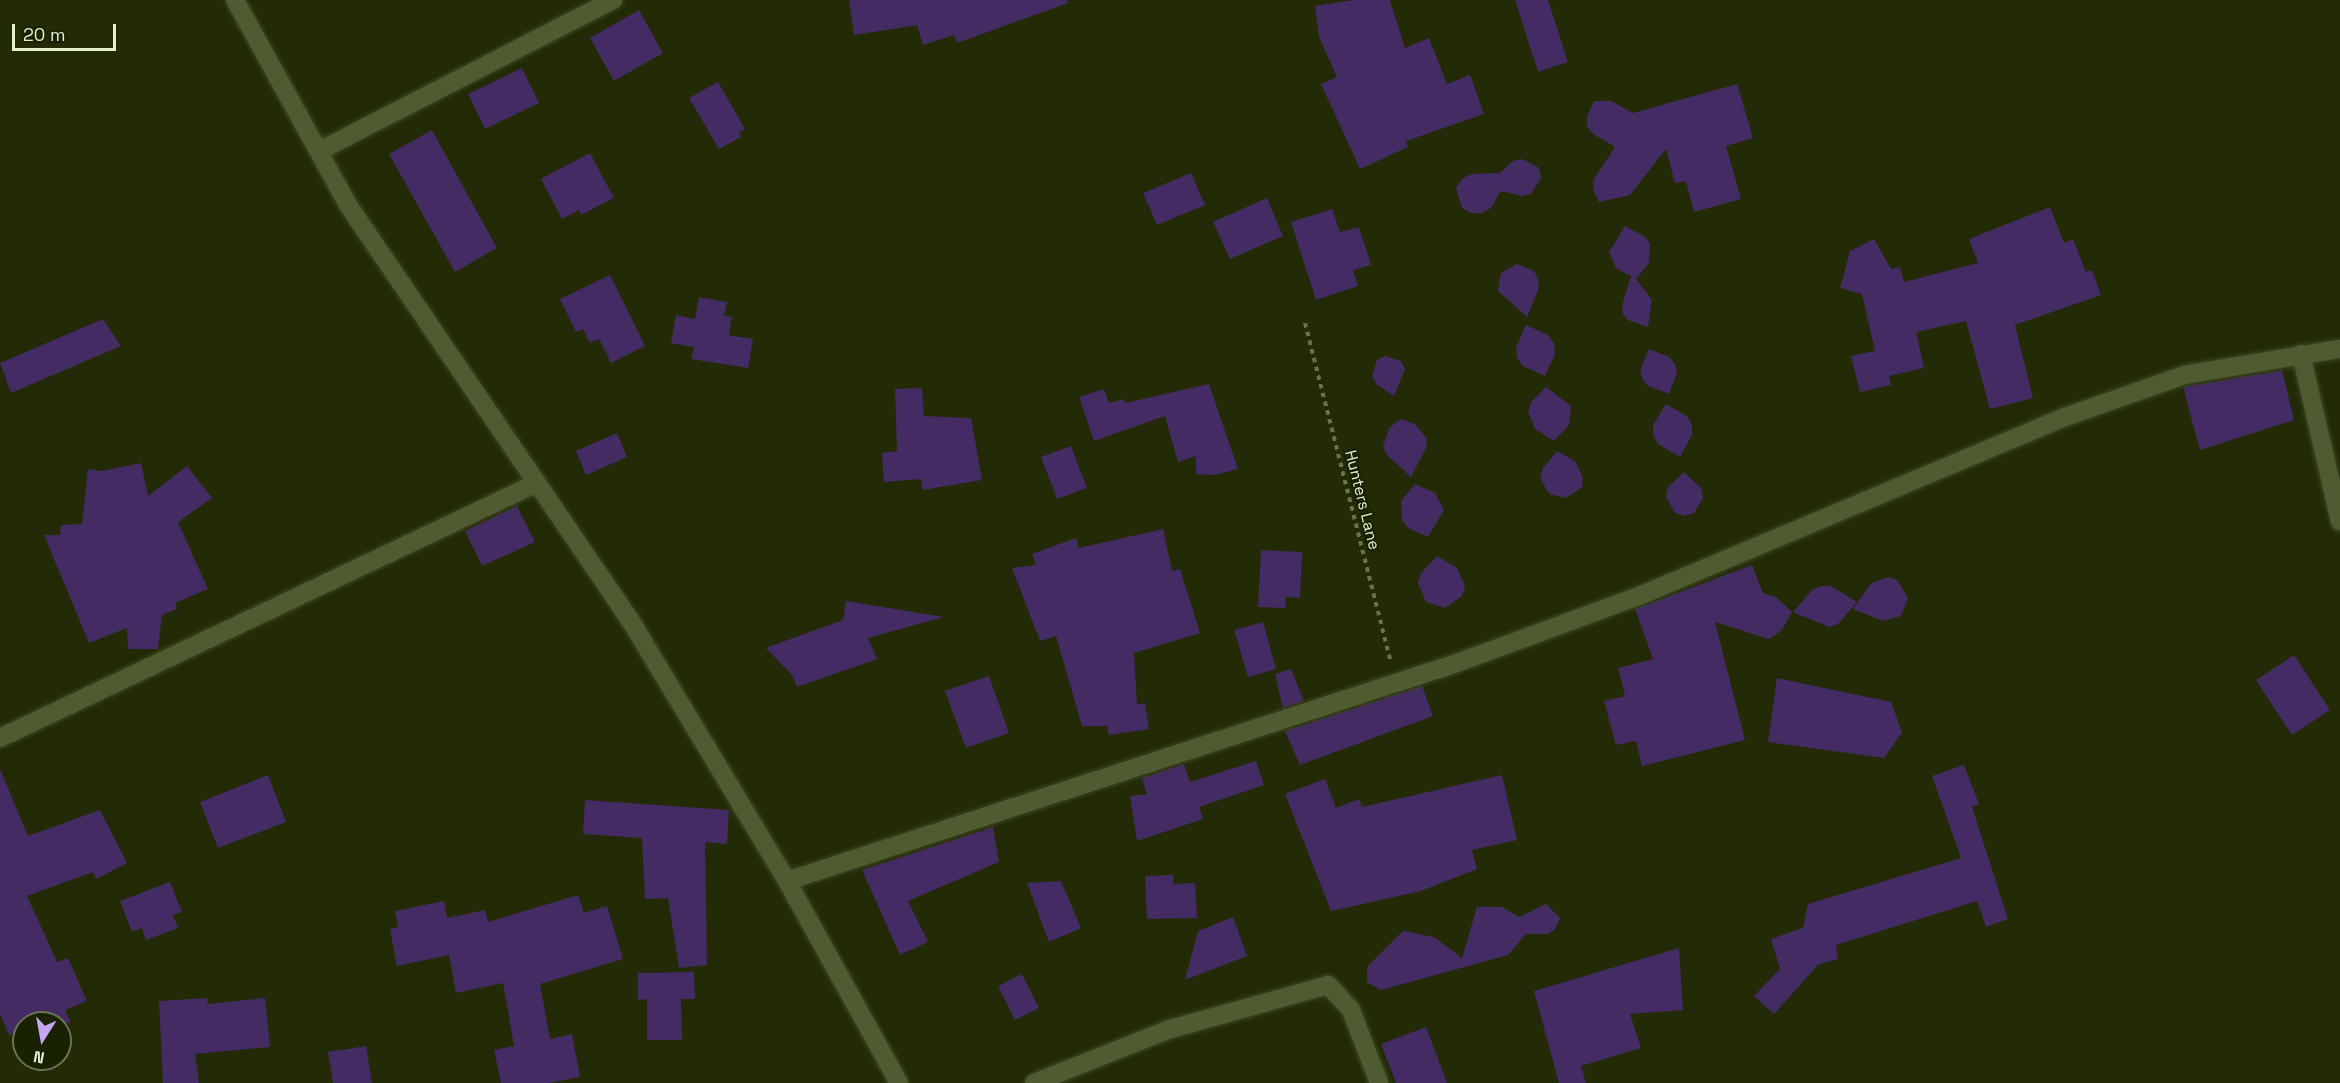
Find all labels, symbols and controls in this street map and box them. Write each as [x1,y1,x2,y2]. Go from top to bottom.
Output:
scale bar [15,12,118,50]
text: 20 m [23,23,66,46]
street label: Hunters Lane [1340,448,1384,552]
north arrow [12,1011,72,1071]
text: N [32,1046,46,1069]

